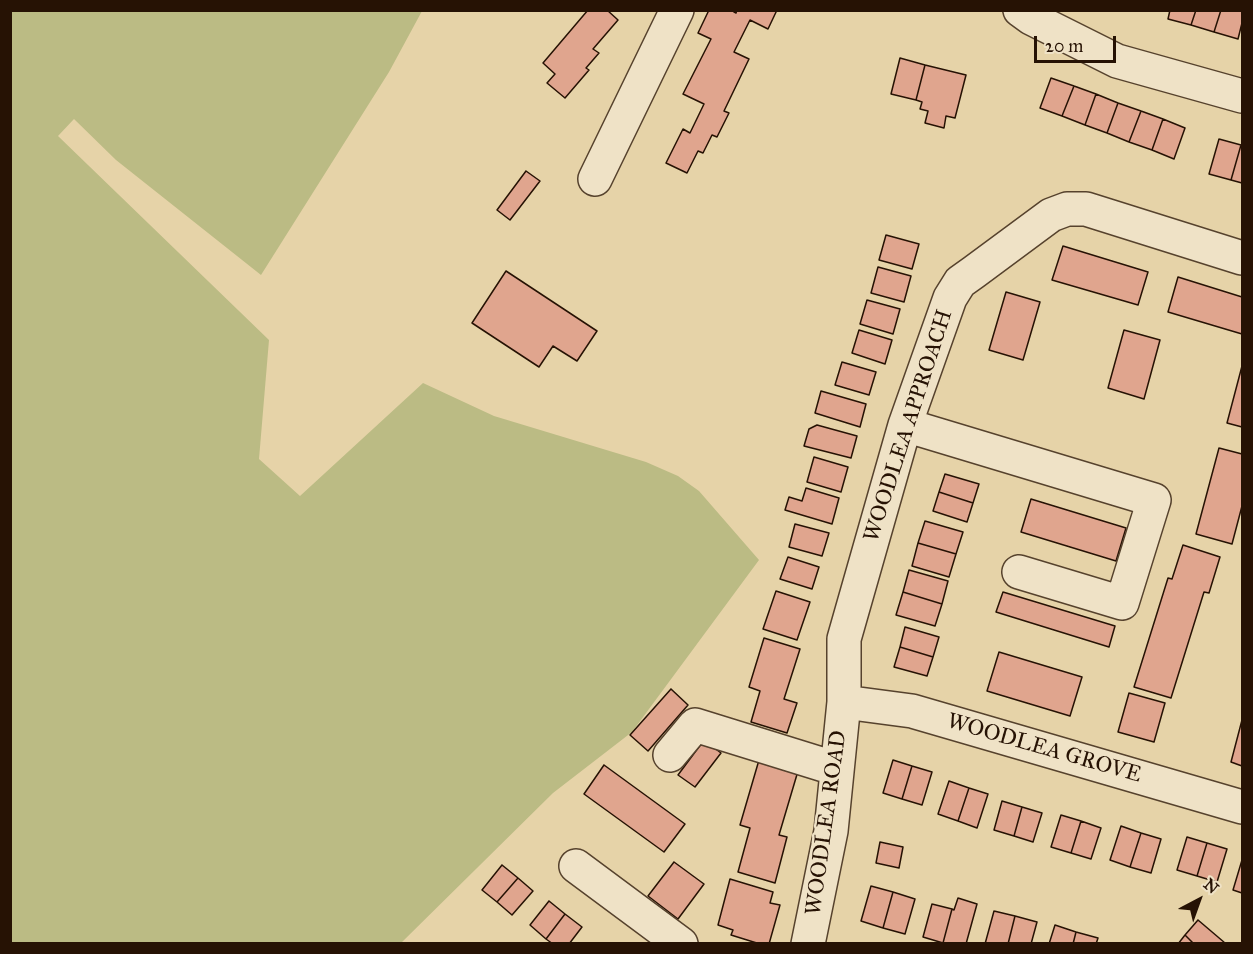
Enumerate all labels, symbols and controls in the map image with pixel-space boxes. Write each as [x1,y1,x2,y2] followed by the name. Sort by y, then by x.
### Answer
[1037,24,1120,62] scale bar
[1045,35,1083,57] text: 20 m
[859,307,959,545] street label: WOODLEA APPROACH
[944,709,1144,789] street label: WOODLEA GROVE
[801,729,853,917] street label: WOODLEA ROAD
[1169,870,1229,930] north arrow
[1200,874,1222,898] text: N

